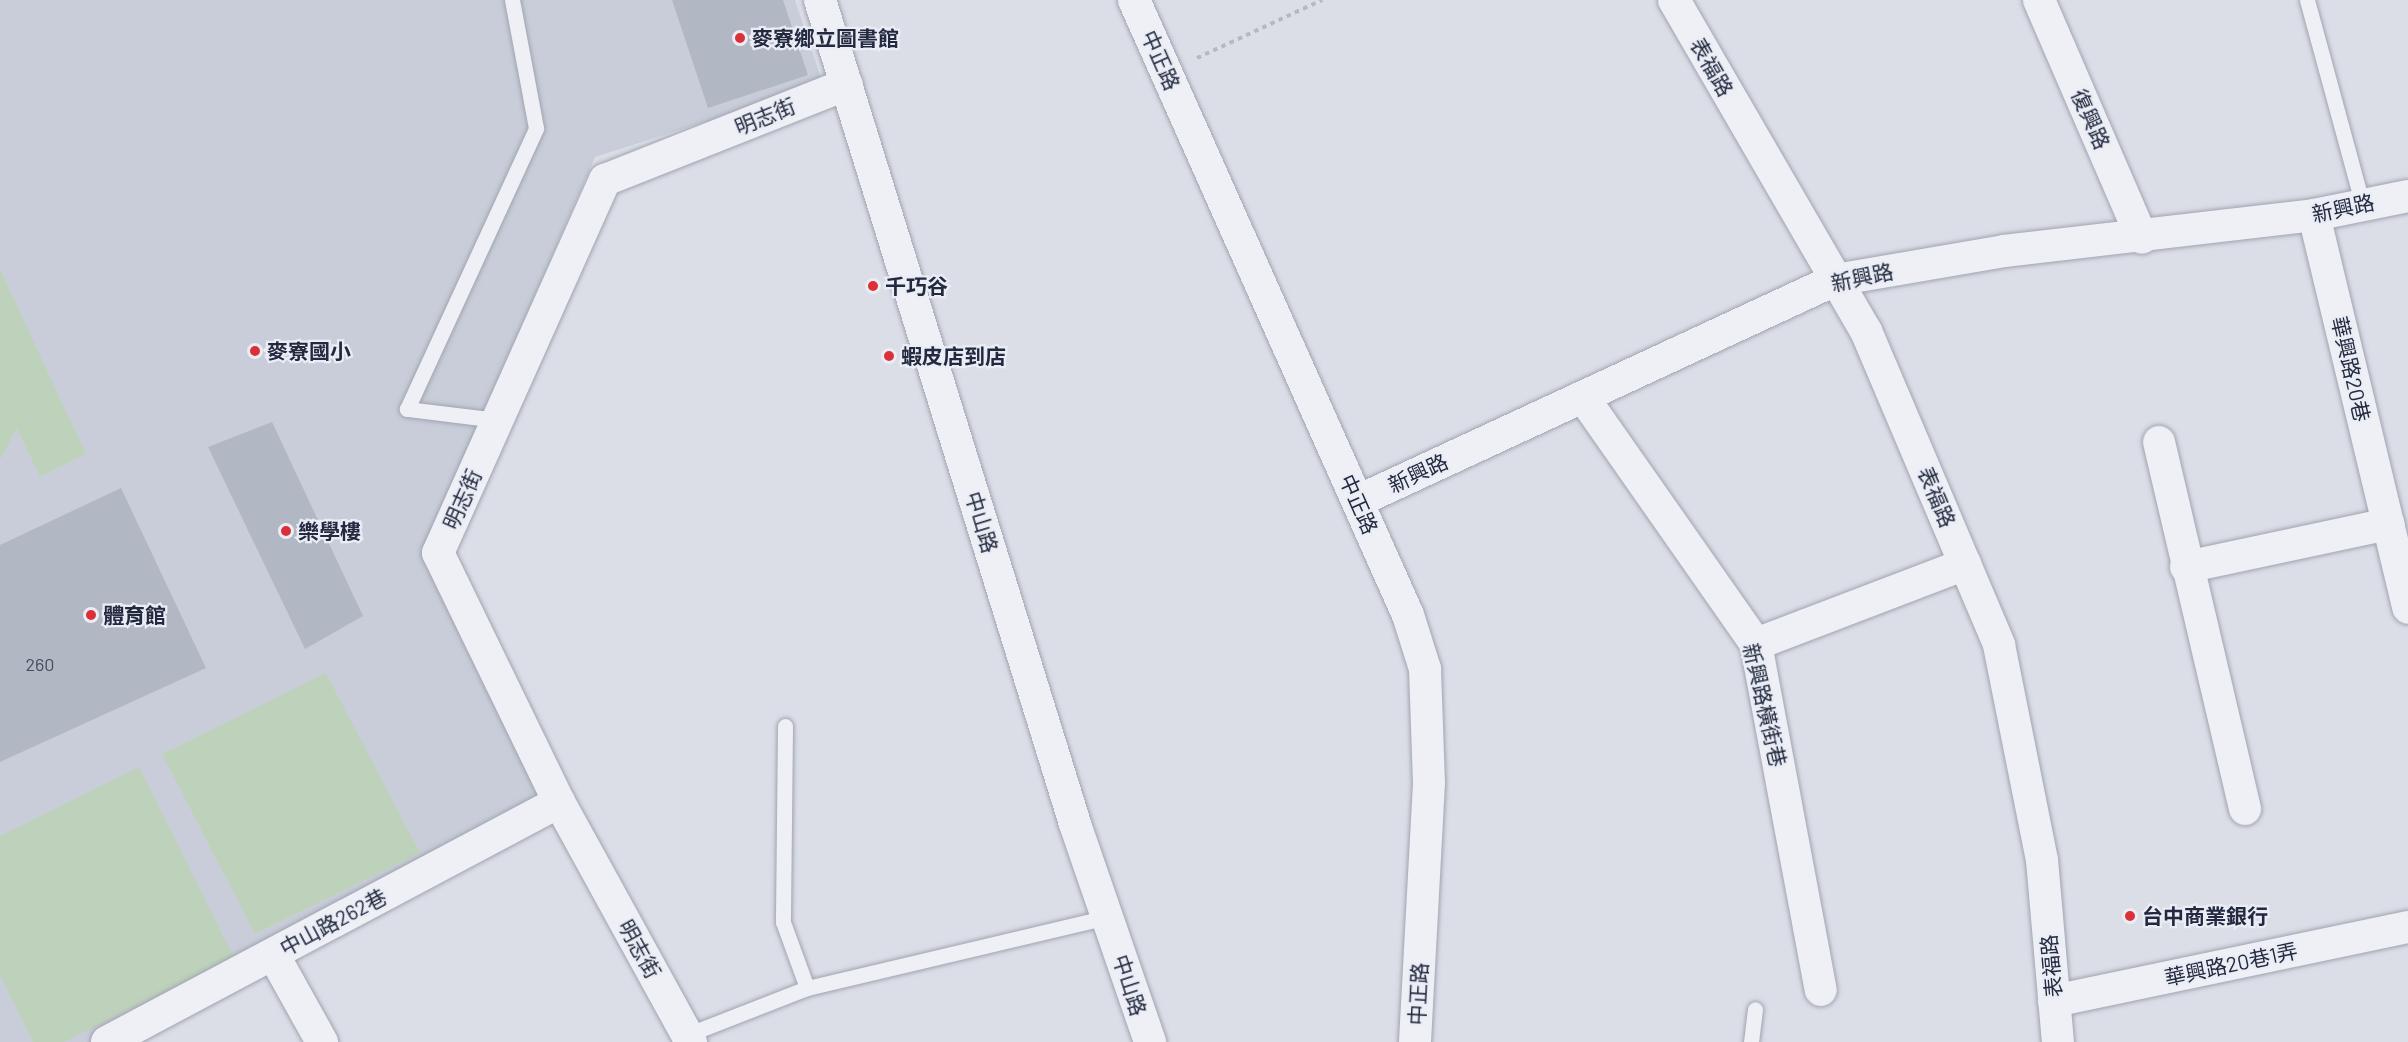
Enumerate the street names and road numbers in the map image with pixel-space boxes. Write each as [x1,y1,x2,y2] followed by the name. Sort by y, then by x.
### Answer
[1137,26,1185,94] street label: 中正路
[1685,33,1739,101] street label: 表福路
[2067,85,2115,153] street label: 復興路
[731,93,799,139] street label: 明志街
[2310,189,2376,227] street label: 新興路
[1829,258,1895,296] street label: 新興路
[2327,314,2375,424] street label: 華興路20巷
[1384,448,1452,498] street label: 新興路
[1913,463,1961,531] street label: 表福路
[438,465,486,533] street label: 明志街
[1335,470,1383,538] street label: 中正路
[961,488,1003,556] street label: 中山路
[1739,641,1791,769] street label: 新興路橫街巷
[275,883,391,961] street label: 中山路262巷
[614,915,666,983] street label: 明志街
[2036,934,2066,998] street label: 表福路
[2162,938,2300,990] street label: 華興路20巷1弄
[1108,951,1152,1019] street label: 中山路
[1404,962,1432,1026] street label: 中正路

